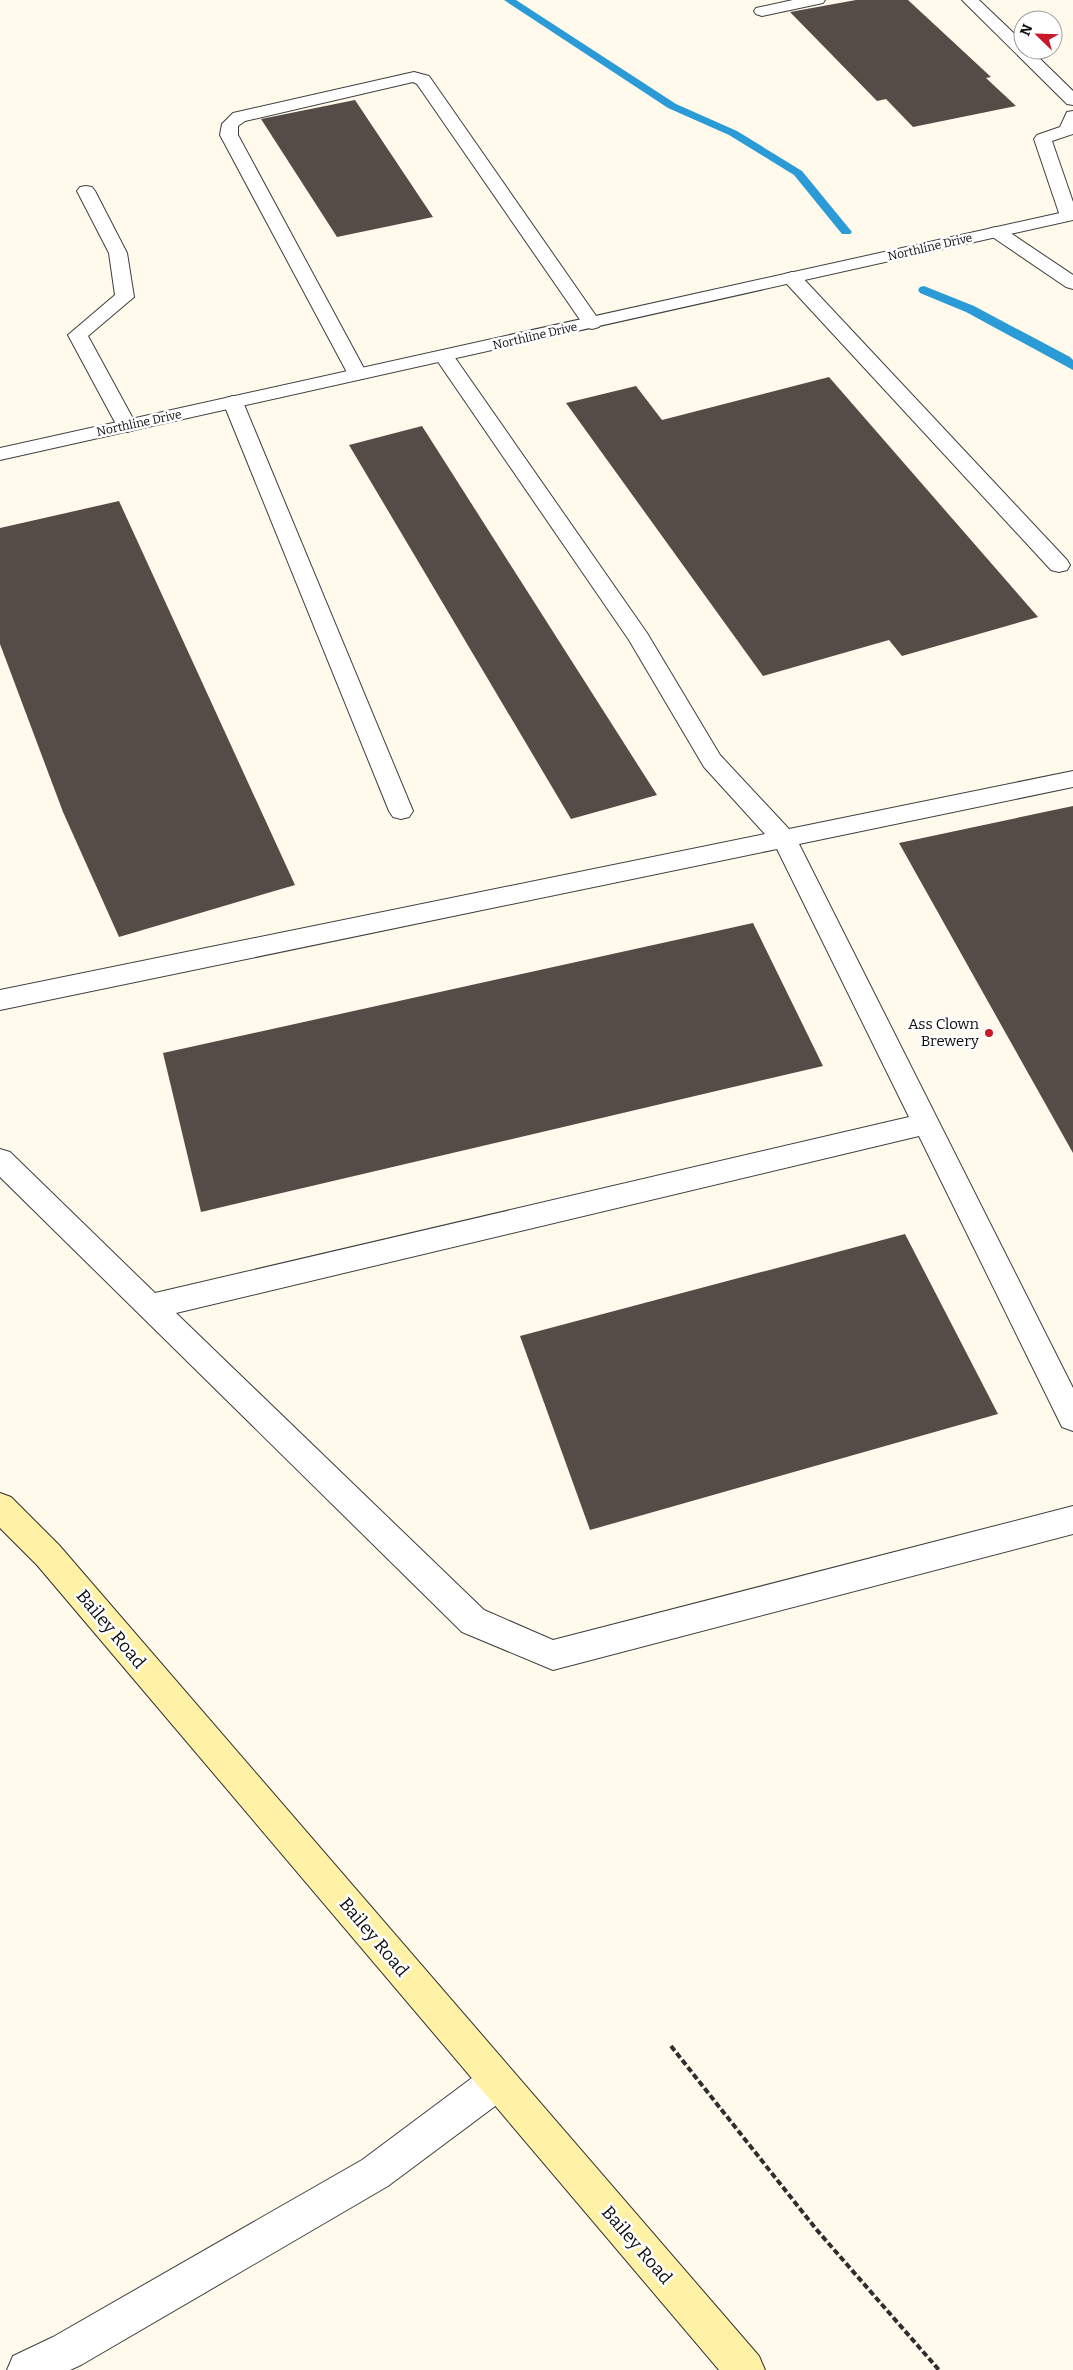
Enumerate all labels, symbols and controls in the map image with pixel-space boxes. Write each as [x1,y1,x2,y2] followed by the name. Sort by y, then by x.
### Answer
[1013,10,1063,60] north arrow
[1017,22,1037,38] text: N
[886,230,974,264] street label: Northline Drive
[491,319,579,353] street label: Northline Drive
[95,407,183,439] street label: Northline Drive
[908,1015,979,1050] place label: Ass Clown Brewery
[983,1027,995,1039] marker: Ass Clown Brewery
[72,1585,151,1673] street label: Bailey Road
[335,1893,414,1981] street label: Bailey Road
[597,2201,677,2289] street label: Bailey Road

